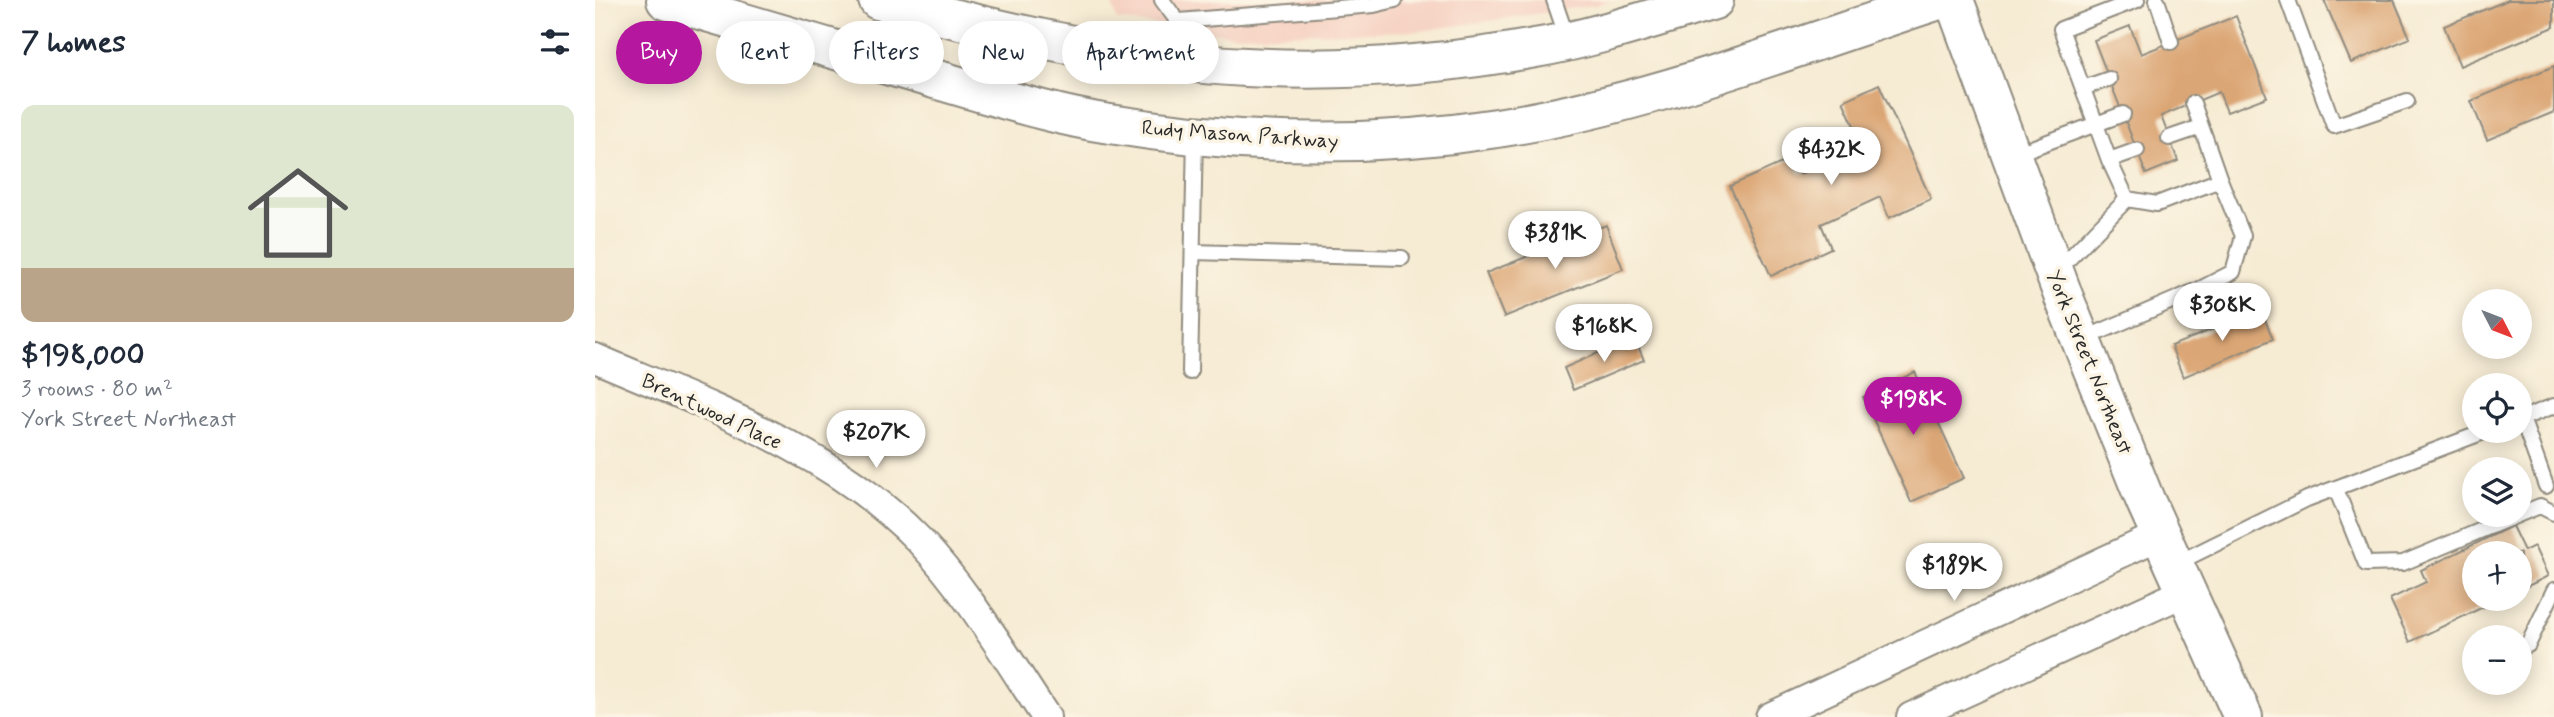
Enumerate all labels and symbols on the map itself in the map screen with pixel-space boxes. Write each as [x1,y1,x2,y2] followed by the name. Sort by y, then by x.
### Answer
[1141,114,1339,156] street label: Rudy Mason Parkway
[1782,128,1880,187] pin: $432K
[1506,212,1604,271] pin: $381K
[2039,266,2139,459] street label: York Street Northeast
[2173,284,2271,343] pin: $308K
[2462,289,2532,359] north arrow
[1555,304,1653,364] pin: $168K
[637,367,786,457] street label: Brentwood Place
[1864,378,1962,437] pin: $198K
[827,410,925,470] pin: $207K
[1905,544,2003,603] pin: $189K

